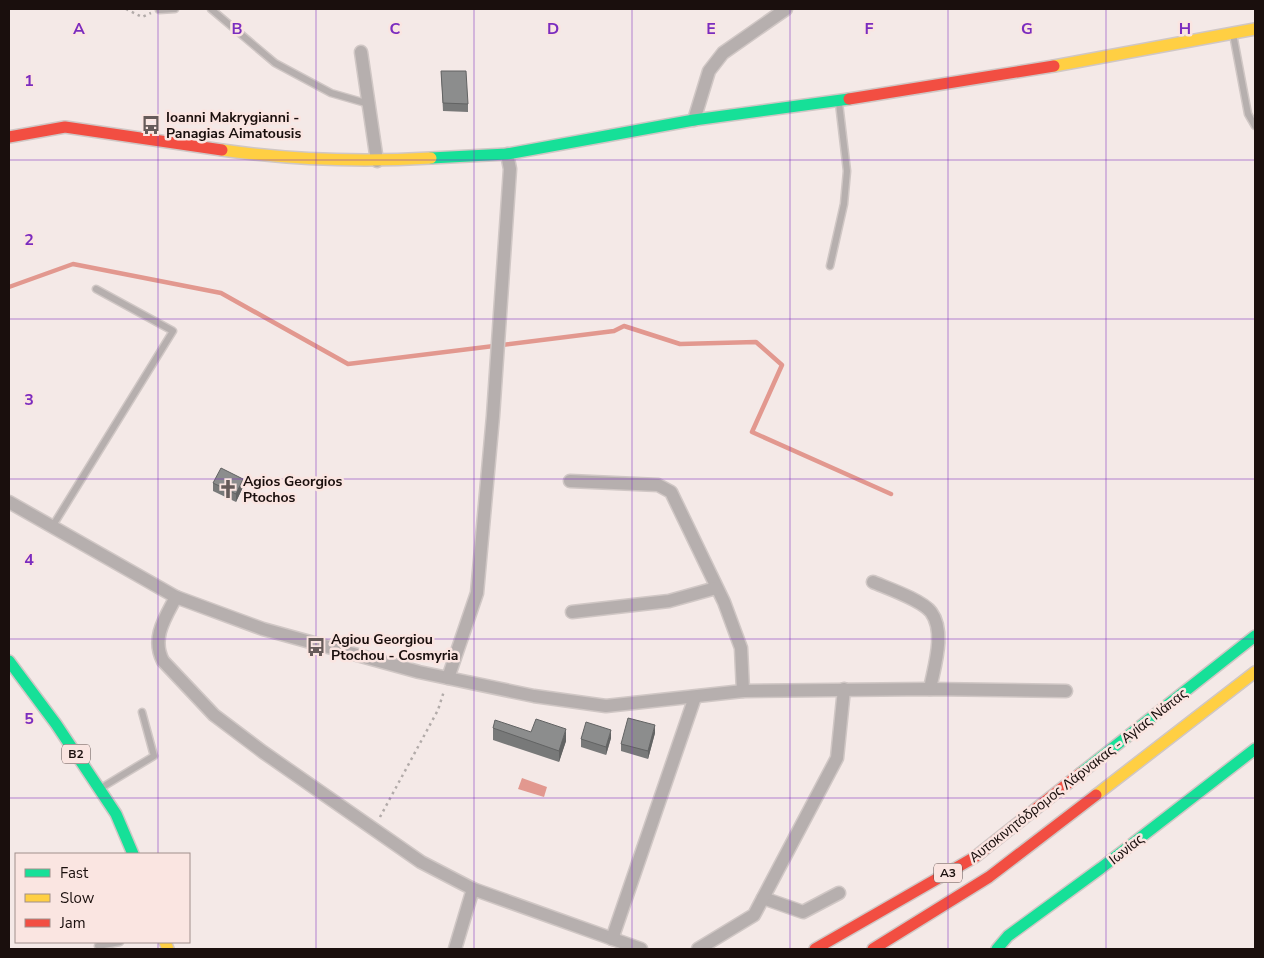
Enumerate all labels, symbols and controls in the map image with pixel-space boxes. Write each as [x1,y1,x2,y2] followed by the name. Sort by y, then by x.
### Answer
[73,18,85,40] text: A
[231,18,243,40] text: B
[390,18,401,40] text: C
[547,18,559,40] text: D
[706,18,716,40] text: E
[865,18,874,40] text: F
[1021,18,1033,40] text: G
[1179,18,1191,40] text: H
[24,70,34,92] text: 1
[166,108,301,143] place label: Ioanni Makrygianni - Panagias Aimatousis
[140,114,162,136] bus stop icon: Ioanni Makrygianni - Panagias Aimatousis
[24,229,34,251] text: 2
[24,389,34,411] text: 3
[243,472,342,507] place label: Agios Georgios Ptochos
[217,478,239,500] church icon: Agios Georgios Ptochos
[24,549,34,571] text: 4
[331,630,459,665] place label: Agiou Georgiou Ptochou - Cosmyria
[305,636,327,658] bus stop icon: Agiou Georgiou Ptochou - Cosmyria
[965,684,1192,867] street label: Αυτοκινητόδρομος Λάρνακας - Αγίας Νάπας
[24,708,34,730] text: 5
[62,744,90,764] road number: B2
[1105,830,1148,869] street label: Ιωνίας
[15,853,190,943] legend
[60,863,89,883] text: Fast
[934,864,962,882] road number: A3
[60,888,95,908] text: Slow
[59,913,86,933] text: Jam

